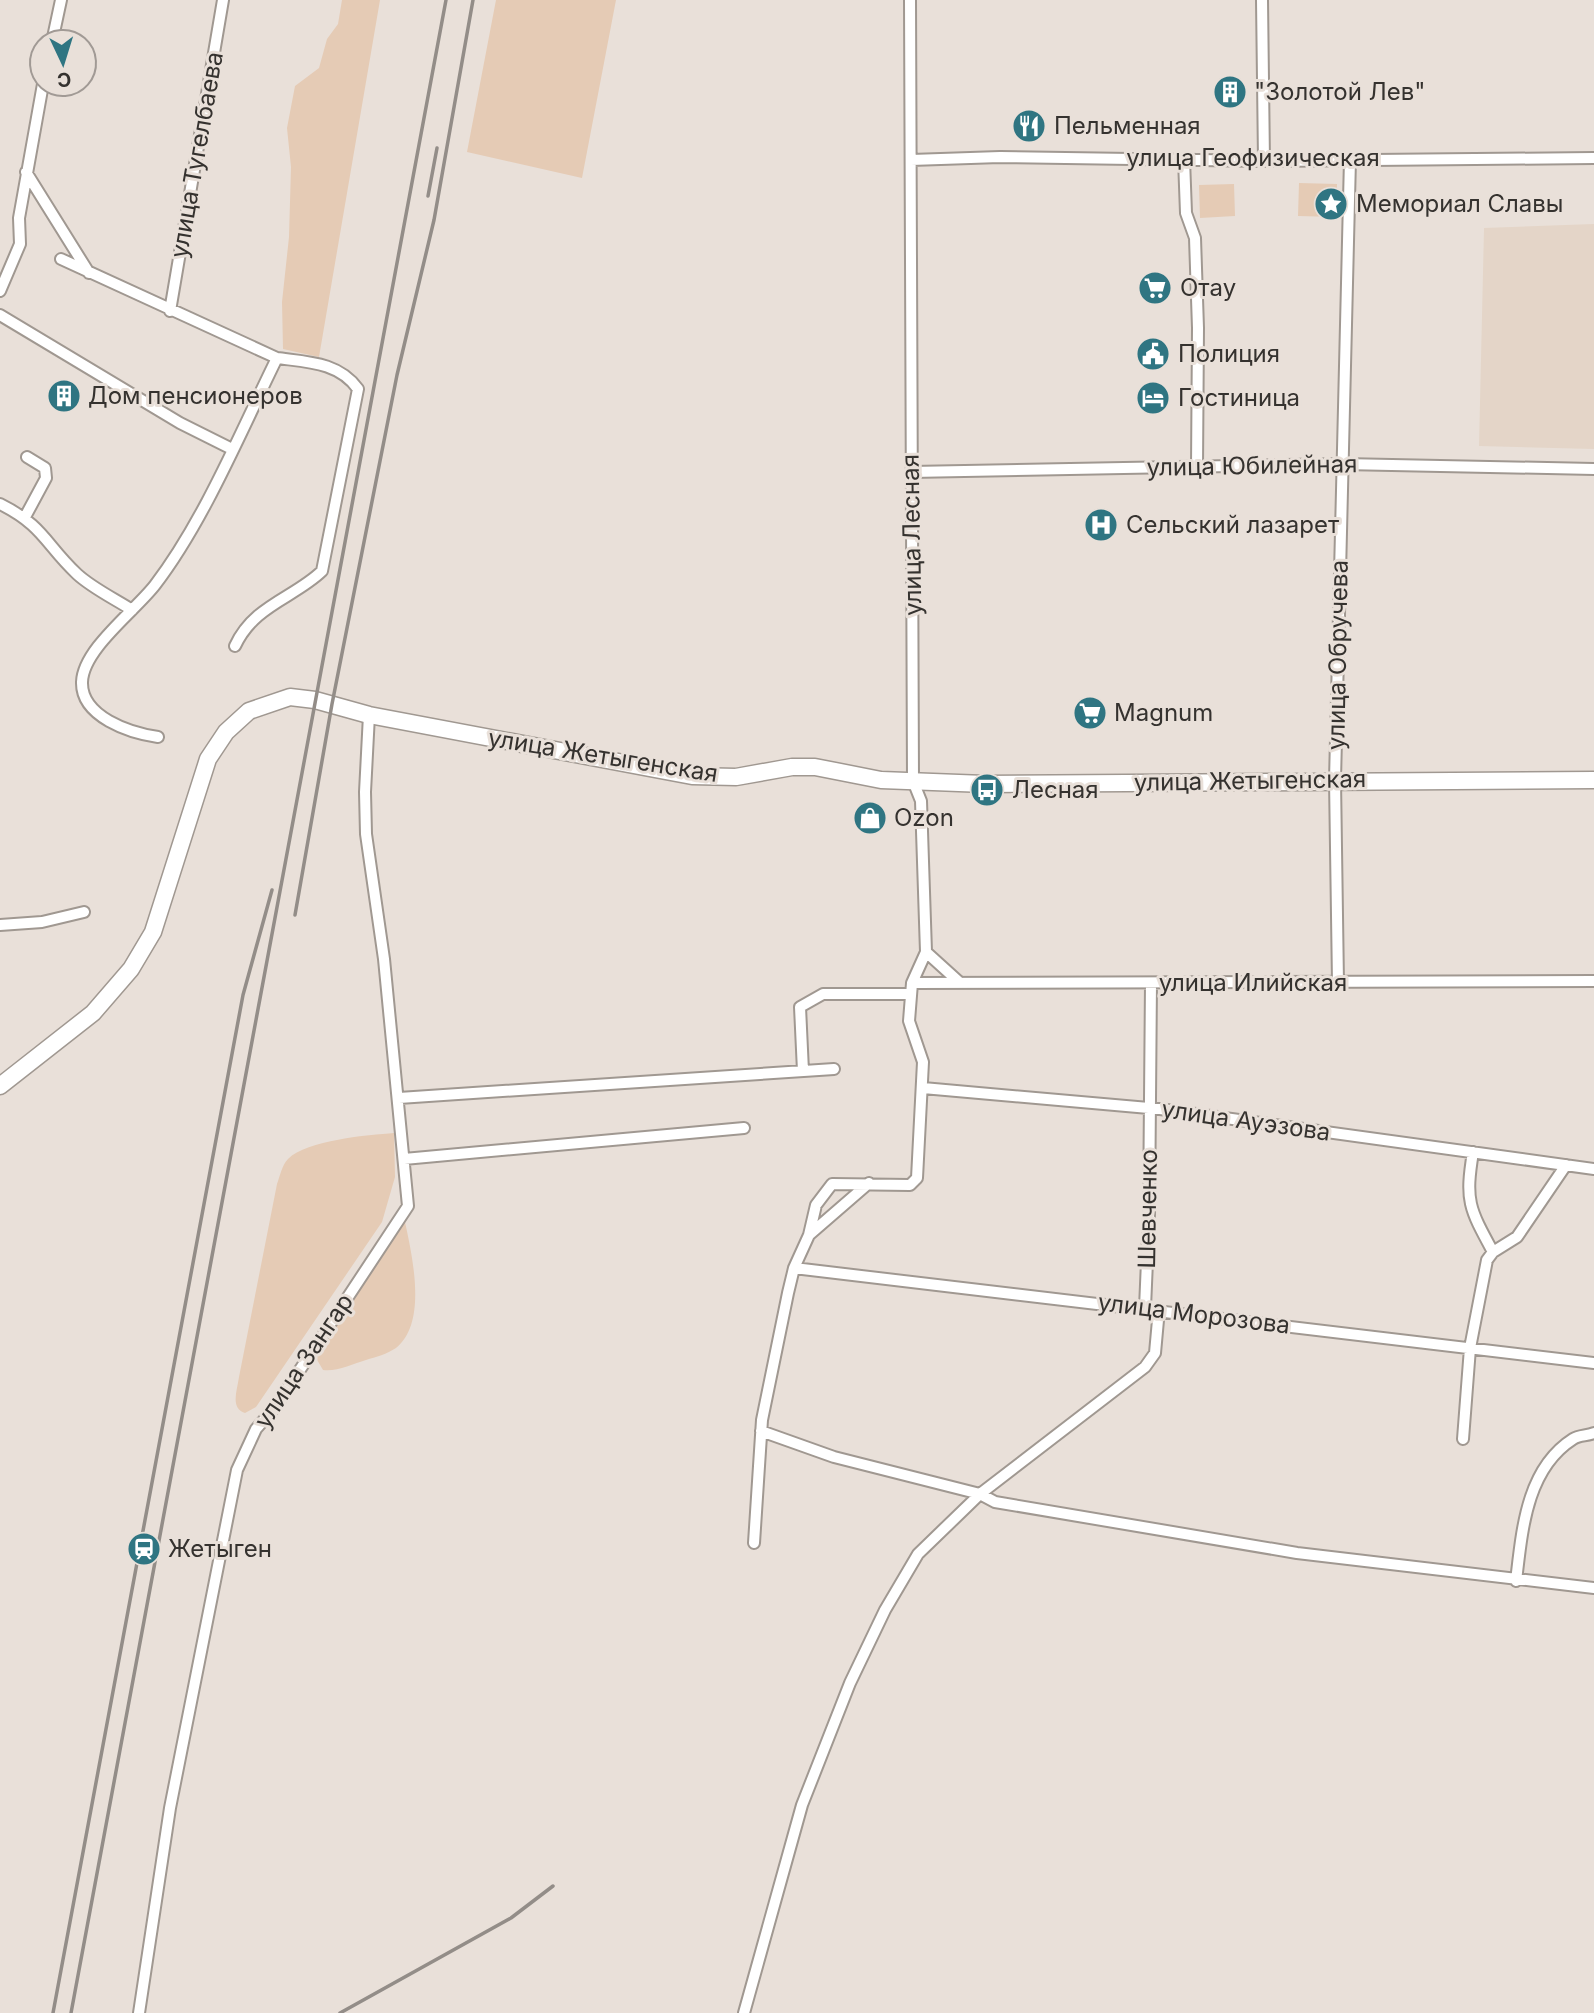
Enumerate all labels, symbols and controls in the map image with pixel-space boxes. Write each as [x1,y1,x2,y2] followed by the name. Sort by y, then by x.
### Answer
[28,28,98,98] north arrow
[164,49,229,260] street label: улица Тугелбаева
[56,67,72,91] text: С
[1211,73,1249,111] building icon: "Золотой Лев"
[1254,77,1425,106] place label: "Золотой Лев"
[1010,107,1048,145] restaurant icon: Пельменная
[1054,111,1201,140] place label: Пельменная
[1126,143,1380,172] street label: улица Геофизическая
[1312,185,1350,223] place icon: Мемориал Славы
[1356,189,1564,218] place label: Мемориал Славы
[1136,269,1174,307] supermarket icon: Отау
[1180,273,1236,302] place label: Отау
[1134,335,1172,373] public building icon: Полиция
[1178,339,1280,368] place label: Полиция
[45,377,83,415] building icon: Дом пенсионеров
[1134,379,1172,417] hotel icon: Гостиница
[88,381,303,410] place label: Дом пенсионеров
[1178,383,1300,412] place label: Гостиница
[1146,449,1358,482] street label: улица Юбилейная
[896,454,927,616] street label: улица Лесная
[1082,506,1120,544] hospital icon: Сельский лазарет
[1126,510,1339,539] place label: Сельский лазарет
[1321,560,1354,750] street label: улица Обручева
[1071,694,1109,732] supermarket icon: Magnum
[1114,698,1213,727] place label: Magnum
[486,723,720,788] street label: улица Жетыгенская
[1134,764,1366,797] street label: улица Жетыгенская
[968,771,1006,809] bus stop icon: Лесная
[1012,775,1099,804] place label: Лесная
[851,799,889,837] shop icon: Ozon
[894,803,954,832] place label: Ozon
[1159,968,1347,997] street label: улица Илийская
[1160,1094,1332,1147] street label: улица Ауэзова
[1132,1149,1163,1269] street label: Шевченко
[1096,1287,1292,1340] street label: улица Морозова
[248,1288,359,1434] street label: улица Зангар
[125,1530,163,1568] station icon: Жетыген
[168,1534,272,1563] place label: Жетыген

